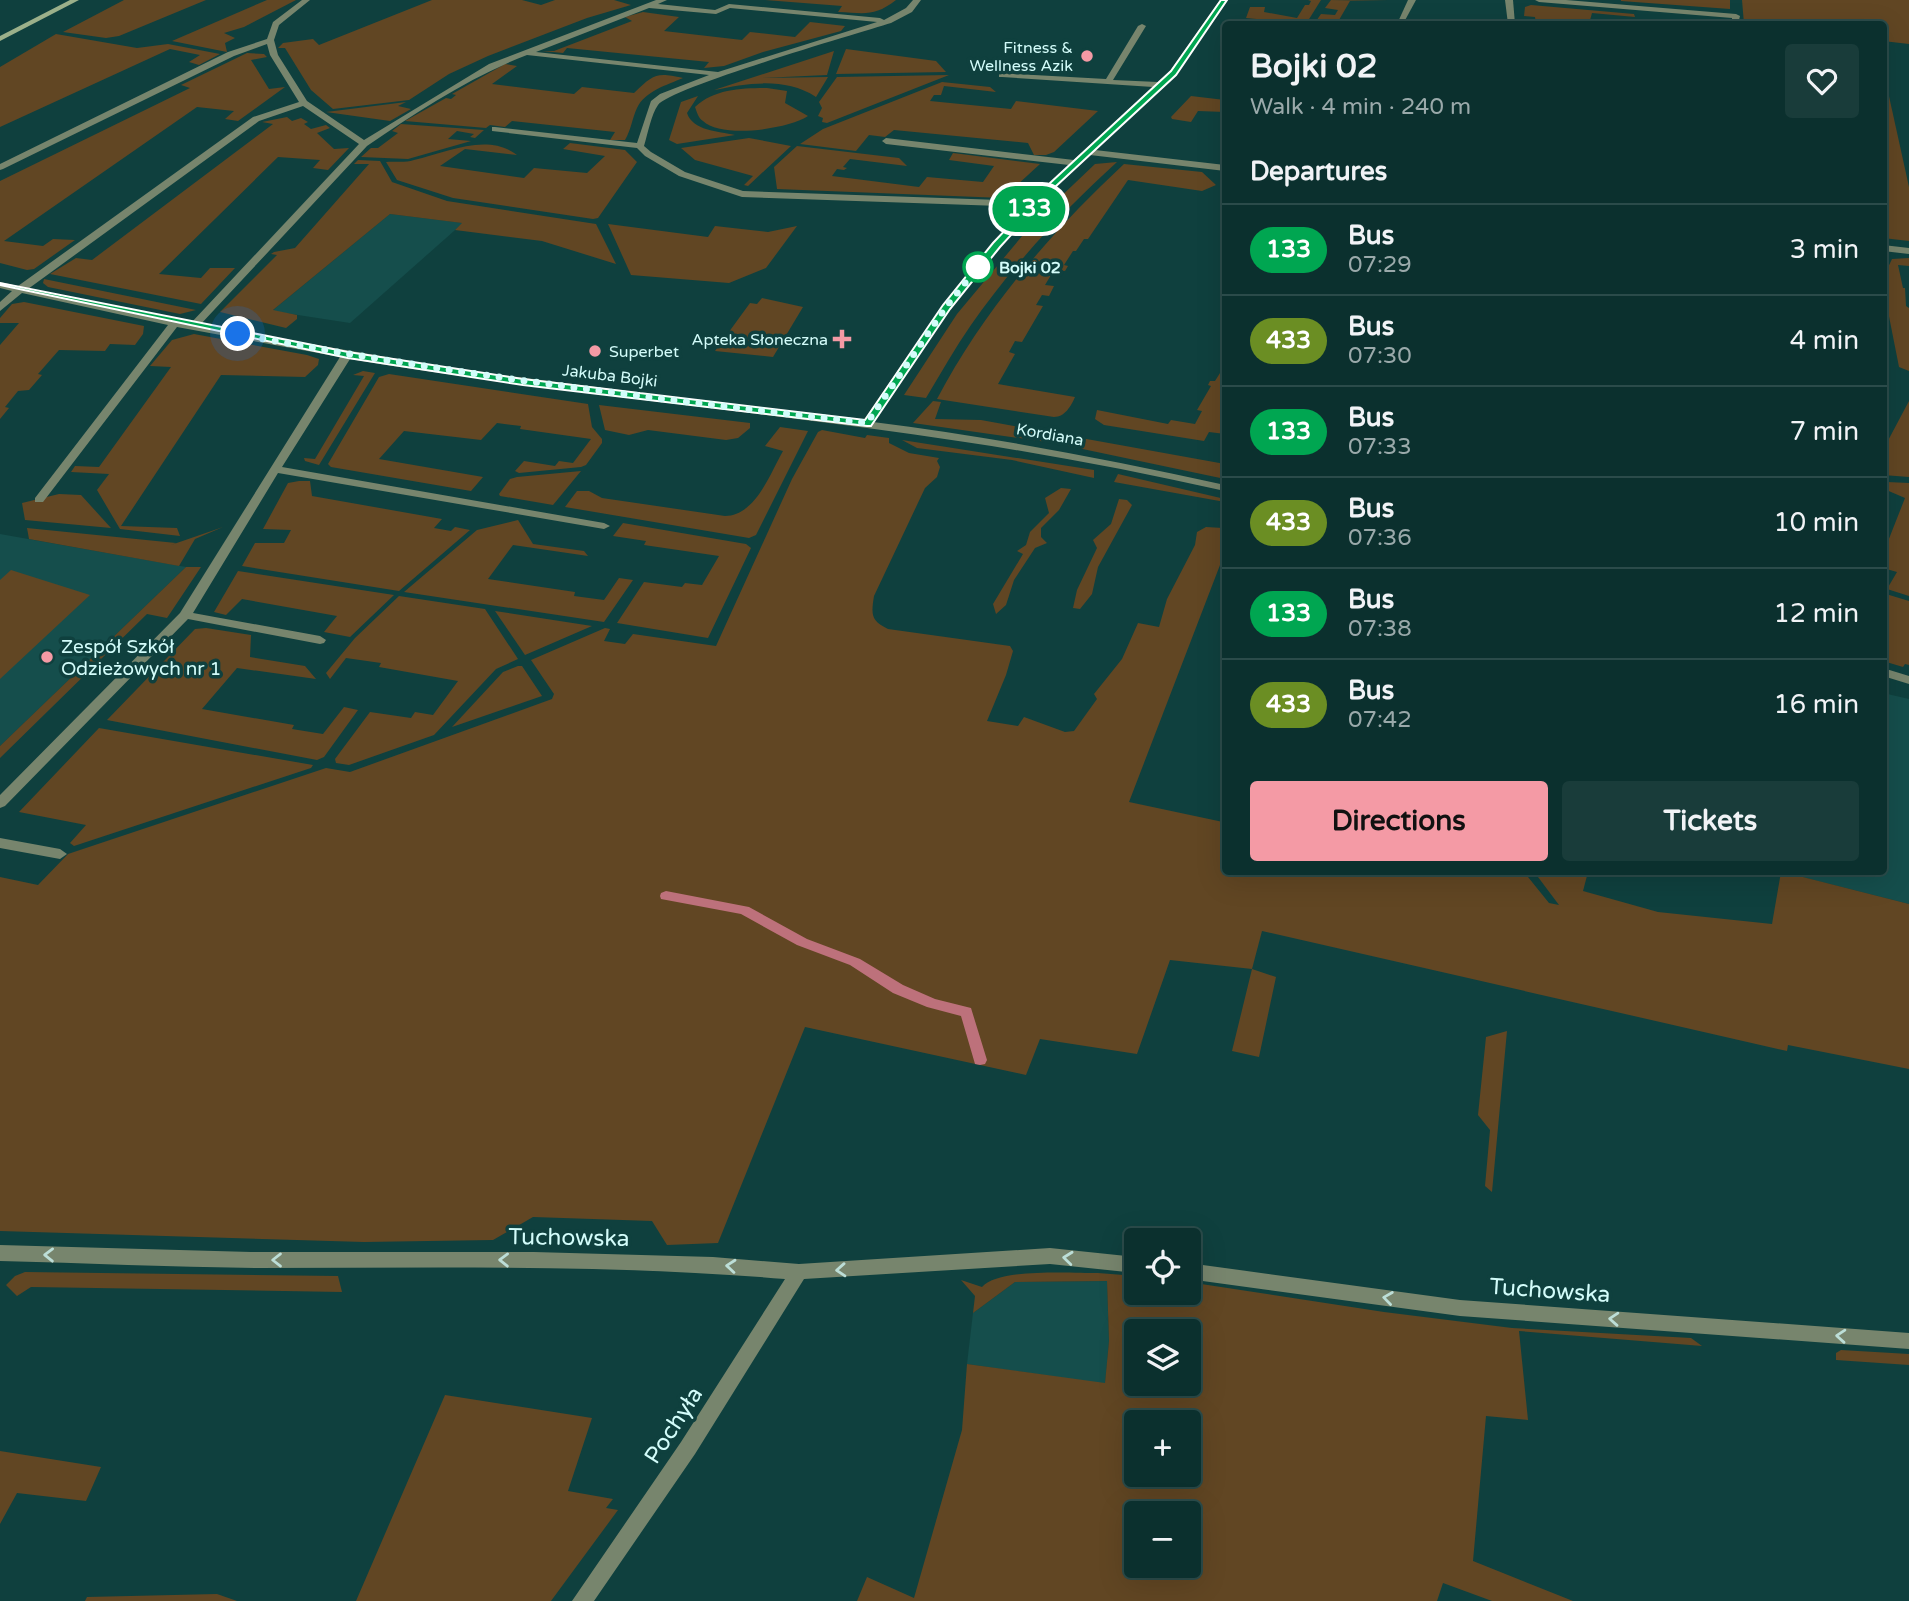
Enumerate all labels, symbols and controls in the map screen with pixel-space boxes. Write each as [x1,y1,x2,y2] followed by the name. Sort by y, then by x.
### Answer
[970,38,1073,76] place label: Fitness & Wellness Azik
[1785,44,1859,118] button: heart
[1250,47,1377,86] text: Bojki 02
[1079,48,1095,64] marker: Fitness & Wellness Azik
[1250,93,1471,121] text: Walk · 4 min · 240 m
[1250,156,1387,187] text: Departures
[989,186,1069,232] line badge: 133
[1006,194,1052,223] text: 133
[1348,220,1394,251] text: Bus
[1790,234,1859,265] text: 3 min
[1266,235,1311,264] text: 133
[1348,251,1412,279] text: 07:29
[963,252,993,282] marker: Bojki 02
[999,258,1061,278] place label: Bojki 02
[1348,311,1394,342] text: Bus
[220,316,255,351] your location
[1790,325,1859,356] text: 4 min
[1266,326,1311,355] text: 433
[692,330,828,350] place label: Apteka Słoneczna
[834,331,850,347] marker: Apteka Słoneczna
[609,342,679,362] place label: Superbet
[1348,342,1412,370] text: 07:30
[587,343,603,359] marker: Superbet
[561,360,659,392] street label: Jakuba Bojki
[1348,402,1394,433] text: Bus
[1790,416,1859,447] text: 7 min
[1266,417,1311,446] text: 133
[1015,419,1085,451] street label: Kordiana
[1348,433,1412,461] text: 07:33
[1348,493,1394,524] text: Bus
[1773,507,1859,538] text: 10 min
[1266,508,1311,537] text: 433
[1348,524,1412,552] text: 07:36
[1348,584,1394,615] text: Bus
[1773,598,1859,629] text: 12 min
[1266,599,1311,628] text: 133
[1348,615,1412,643] text: 07:38
[61,636,221,680] place label: Zespół Szkół Odzieżowych nr 1
[39,649,55,665] marker: Zespół Szkół Odzieżowych nr 1
[1348,675,1394,706] text: Bus
[1773,689,1859,720] text: 16 min
[1266,690,1311,719] text: 433
[1348,706,1412,734] text: 07:42
[1250,781,1548,861] button: Directions
[1562,781,1859,861] button: Tickets
[508,1223,630,1253] street label: Tuchowska
[1124,1228,1201,1578] map controls
[1124,1228,1201,1305] button: locate
[43,1247,54,1262] one-way arrow
[1062,1251,1074,1266] one-way arrow
[271,1252,282,1267] one-way arrow
[498,1252,509,1268] one-way arrow
[726,1259,737,1274] one-way arrow
[835,1262,846,1277] one-way arrow
[1488,1273,1611,1309] street label: Tuchowska
[1382,1291,1394,1306] one-way arrow
[1608,1312,1619,1327] one-way arrow
[1124,1319,1201,1396] button: layers
[1835,1329,1846,1344] one-way arrow
[639,1382,709,1469] street label: Pochyła
[1124,1410,1201,1487] button: +
[1124,1501,1201,1578] button: −

